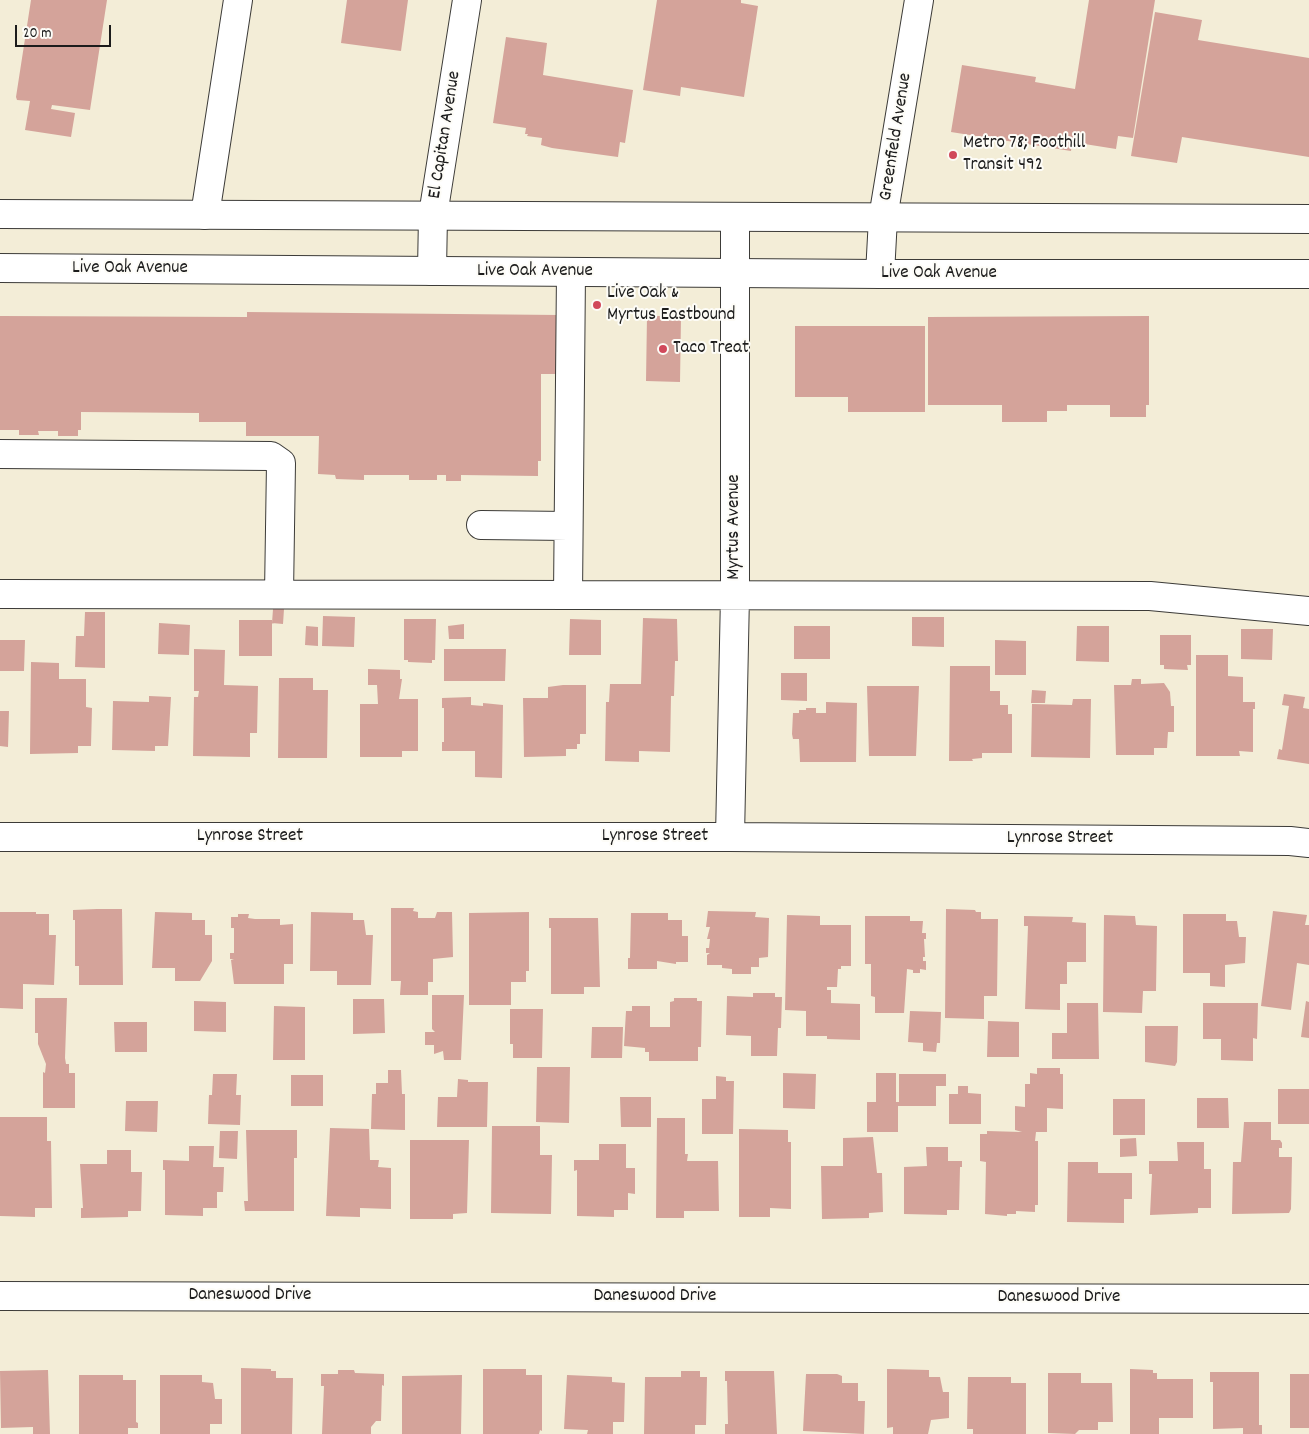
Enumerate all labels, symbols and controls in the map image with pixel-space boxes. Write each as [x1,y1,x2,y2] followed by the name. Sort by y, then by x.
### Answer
[18,15,114,47] scale bar
[23,23,51,45] text: 20 m
[425,69,467,201] street label: El Capitan Avenue
[876,71,918,203] street label: Greenfield Avenue
[963,133,1085,177] place label: Metro 78; Foothill Transit 492
[947,149,959,161] marker: Metro 78; Foothill Transit 492
[72,258,188,280] street label: Live Oak Avenue
[477,261,593,283] street label: Live Oak Avenue
[881,263,997,285] street label: Live Oak Avenue
[607,283,736,327] place label: Live Oak & Myrtus Eastbound
[591,299,603,311] marker: Live Oak & Myrtus Eastbound
[673,338,749,360] place label: Taco Treat
[657,343,669,355] marker: Taco Treat
[724,474,746,580] street label: Myrtus Avenue
[197,826,303,848] street label: Lynrose Street
[602,826,708,848] street label: Lynrose Street
[1007,828,1113,850] street label: Lynrose Street
[189,1285,311,1307] street label: Daneswood Drive
[594,1286,716,1308] street label: Daneswood Drive
[998,1287,1120,1309] street label: Daneswood Drive

